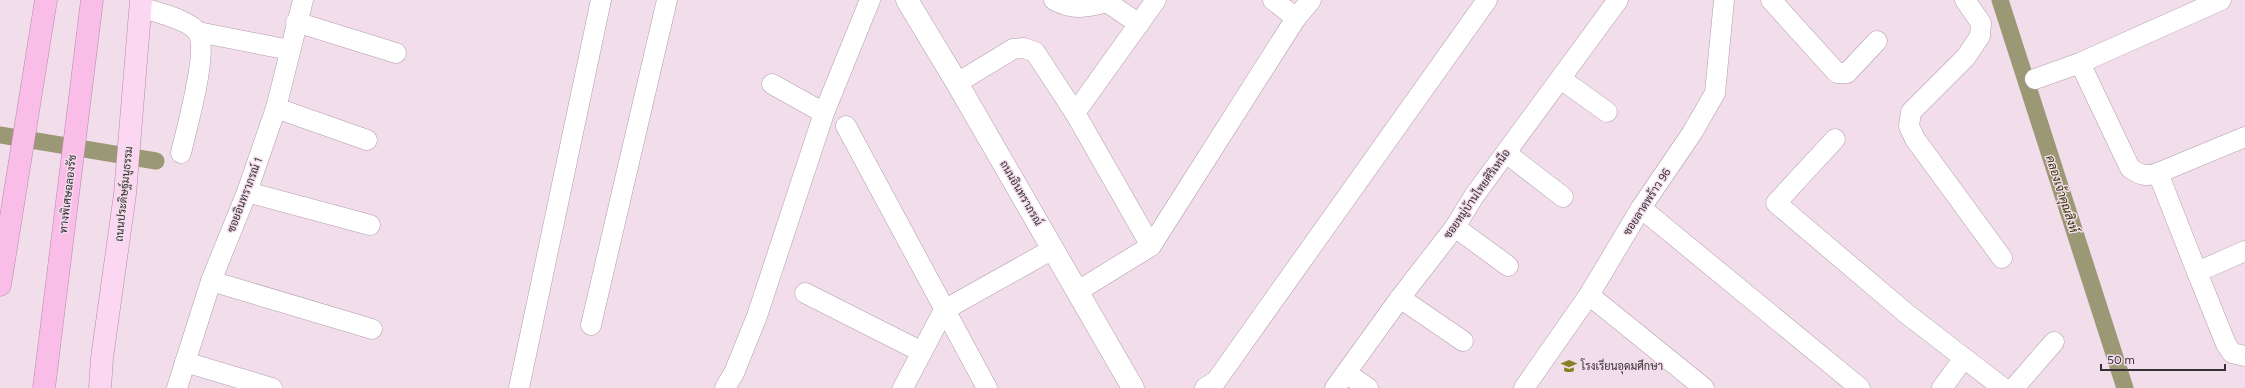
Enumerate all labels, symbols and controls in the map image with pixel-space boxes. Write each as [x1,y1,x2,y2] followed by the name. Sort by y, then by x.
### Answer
[111,145,136,242] street label: ถนนประดิษฐ์มนูธรรม
[1440,146,1514,242] street label: ซอยหมู่บ้านไทยศิริเหนือ
[2041,153,2083,237] water label: คลองเจ้าคุณสิงห์
[56,154,79,234] street label: ทางพิเศษฉลองรัช
[223,155,265,234] street label: ซอยอินทราภรณ์ 1
[997,157,1047,228] street label: ถนนอินทราภรณ์
[1620,166,1673,238] street label: ซอยลาดพร้าว 96
[2101,346,2225,372] scale bar
[2107,353,2135,367] text: 50 m
[1560,357,1578,375] school or university icon: โรงเรียนอุดมศึกษา
[1580,358,1663,375] place label: โรงเรียนอุดมศึกษา

